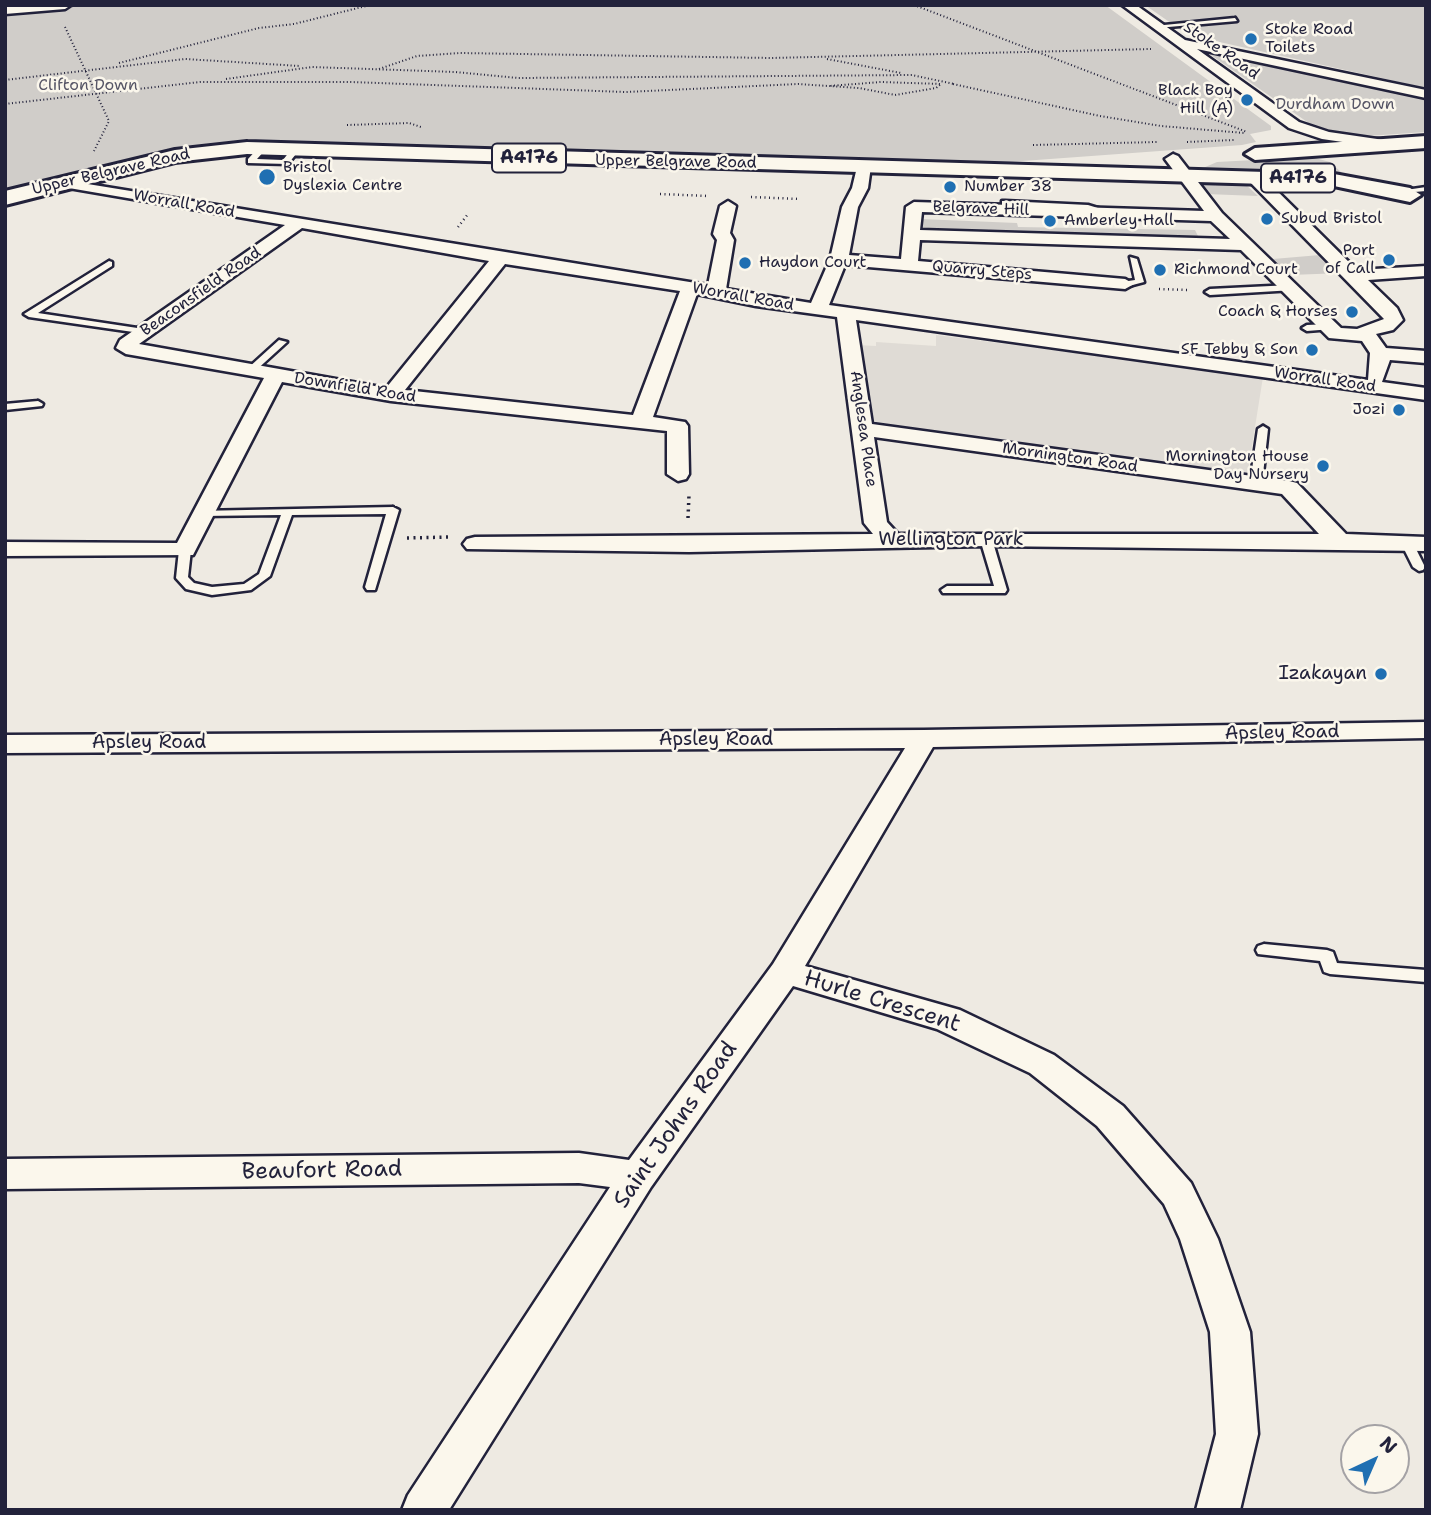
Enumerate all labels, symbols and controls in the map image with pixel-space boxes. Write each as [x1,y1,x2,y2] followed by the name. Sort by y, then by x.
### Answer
[1179,18,1263,84] street label: Stoke Road
[1265,20,1353,58] place label: Stoke Road Toilets
[1243,31,1259,47] marker: Stoke Road Toilets
[38,76,138,96] park label: Clifton Down
[1158,81,1233,119] place label: Black Boy Hill (A)
[1239,92,1255,108] marker: Black Boy Hill (A)
[1275,95,1395,115] park label: Durdham Down
[30,144,192,200] street label: Upper Belgrave Road
[492,144,566,173] road number: A4176
[595,151,757,173] street label: Upper Belgrave Road
[283,158,403,196] place label: Bristol Dyslexia Centre
[1261,163,1335,192] road number: A4176
[257,167,277,187] marker: Bristol Dyslexia Centre
[964,177,1052,197] place label: Number 38
[942,179,958,195] marker: Number 38
[132,186,236,222] street label: Worrall Road
[932,198,1030,220] street label: Belgrave Hill
[1281,209,1382,229] place label: Subud Bristol
[1064,211,1174,231] place label: Amberley Hall
[1259,211,1275,227] marker: Subud Bristol
[1042,213,1058,229] marker: Amberley Hall
[1325,241,1375,279] place label: Port of Call
[137,243,265,341] street label: Beaconsfield Road
[1381,252,1397,268] marker: Port of Call
[759,253,867,273] place label: Haydon Court
[737,255,753,271] marker: Haydon Court
[931,257,1033,285] street label: Quarry Steps
[1174,260,1298,280] place label: Richmond Court
[1152,262,1168,278] marker: Richmond Court
[691,279,795,315] street label: Worrall Road
[1218,302,1338,322] place label: Coach & Horses
[1344,304,1360,320] marker: Coach & Horses
[1181,340,1298,360] place label: SF Tebby & Son
[1304,342,1320,358] marker: SF Tebby & Son
[1273,363,1377,397] street label: Worrall Road
[293,369,417,407] street label: Downfield Road
[845,370,881,488] street label: Anglesea Place
[1353,400,1385,420] place label: Jozi
[1391,402,1407,418] marker: Jozi
[1001,439,1139,477] street label: Mornington Road
[1166,447,1309,485] place label: Mornington House Day Nursery
[1315,458,1331,474] marker: Mornington House Day Nursery
[878,529,1024,551] street label: Wellington Park
[1278,663,1367,685] place label: Izakayan
[1373,666,1389,682] marker: Izakayan
[1224,721,1340,745] street label: Apsley Road
[659,729,773,751] street label: Apsley Road
[92,732,206,754] street label: Apsley Road
[800,965,964,1039] street label: Hurle Crescent
[608,1036,744,1214] street label: Saint Johns Road
[241,1156,403,1186] street label: Beaufort Road
[1340,1424,1410,1494] north arrow
[1374,1431,1403,1459] text: N

